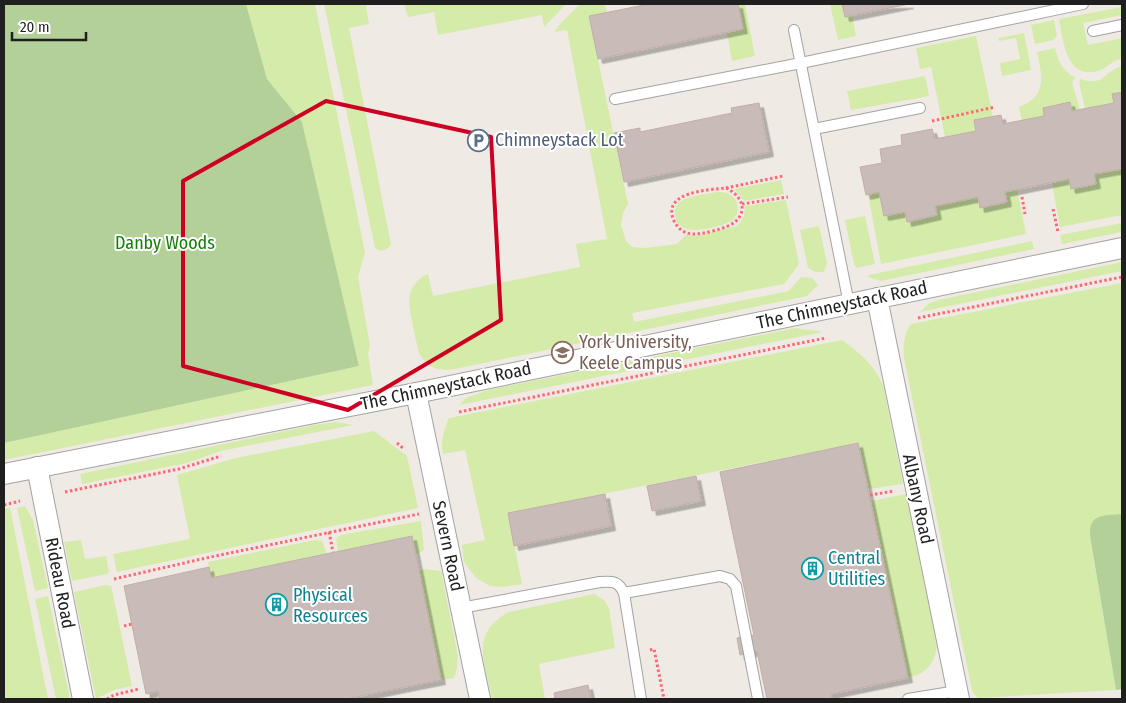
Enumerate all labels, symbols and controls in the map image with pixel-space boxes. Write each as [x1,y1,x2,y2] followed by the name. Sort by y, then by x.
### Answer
[12,10,86,42] scale bar
[20,18,50,36] text: 20 m
[467,128,491,152] parking icon: Chimneystack Lot
[495,129,624,151] place label: Chimneystack Lot
[115,232,215,254] park label: Danby Woods
[755,276,929,334] street label: The Chimneystack Road
[579,331,692,374] place label: York University, Keele Campus
[551,340,575,364] school or university icon: York University, Keele Campus
[359,357,533,415] street label: The Chimneystack Road
[898,452,938,546] street label: Albany Road
[428,499,468,593] street label: Severn Road
[40,535,80,631] street label: Rideau Road
[828,547,886,590] place label: Central Utilities
[800,556,824,580] building icon: Central Utilities
[293,584,368,627] place label: Physical Resources
[265,593,289,617] building icon: Physical Resources

